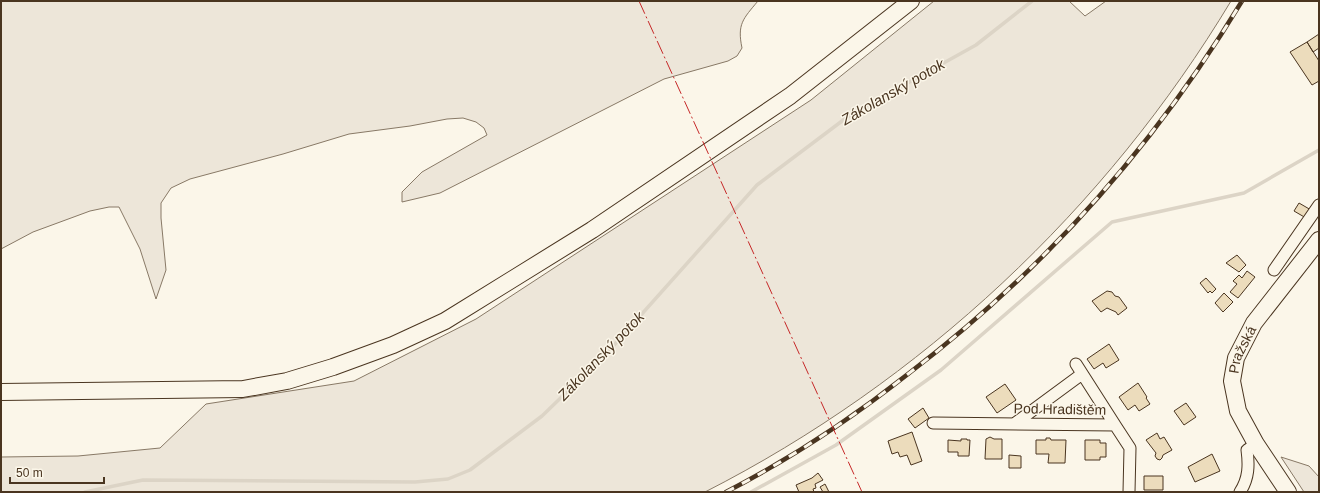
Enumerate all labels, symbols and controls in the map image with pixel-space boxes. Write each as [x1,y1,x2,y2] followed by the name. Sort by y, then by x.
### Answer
[837,54,949,129] water label: Zákolanský potok
[553,307,648,404] water label: Zákolanský potok
[1225,323,1259,375] street label: Pražská
[1014,400,1106,418] street label: Pod Hradištěm
[10,459,104,485] scale bar
[16,466,43,480] text: 50 m

